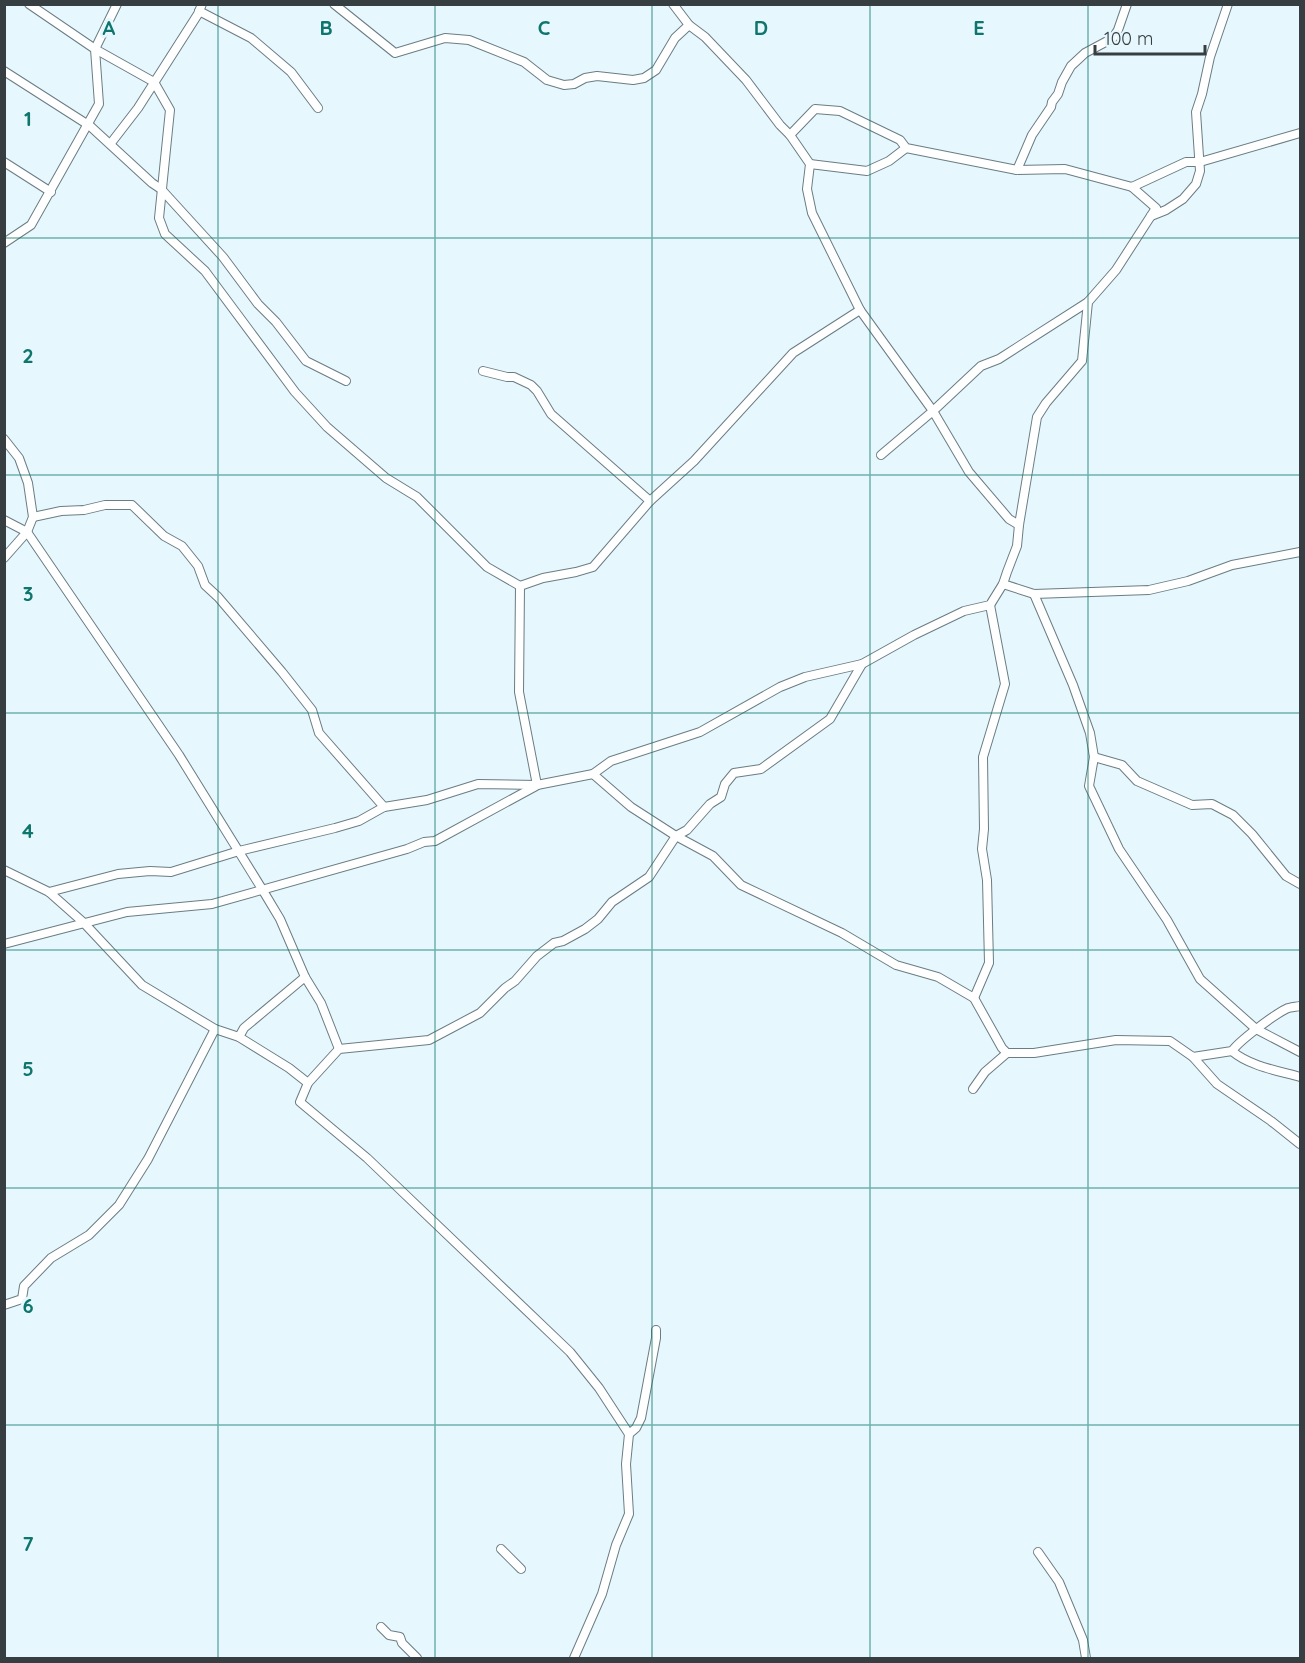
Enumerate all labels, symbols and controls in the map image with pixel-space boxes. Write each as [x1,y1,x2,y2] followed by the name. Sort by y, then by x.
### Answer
[103,15,116,40] text: A
[319,15,333,40] text: B
[538,15,551,40] text: C
[754,15,768,40] text: D
[973,15,985,40] text: E
[1095,18,1204,56] scale bar
[1104,27,1153,50] text: 100 m
[24,106,32,131] text: 1
[22,343,34,368] text: 2
[23,581,33,606] text: 3
[22,818,34,843] text: 4
[22,1056,34,1081] text: 5
[22,1293,34,1318] text: 6
[23,1531,34,1556] text: 7

